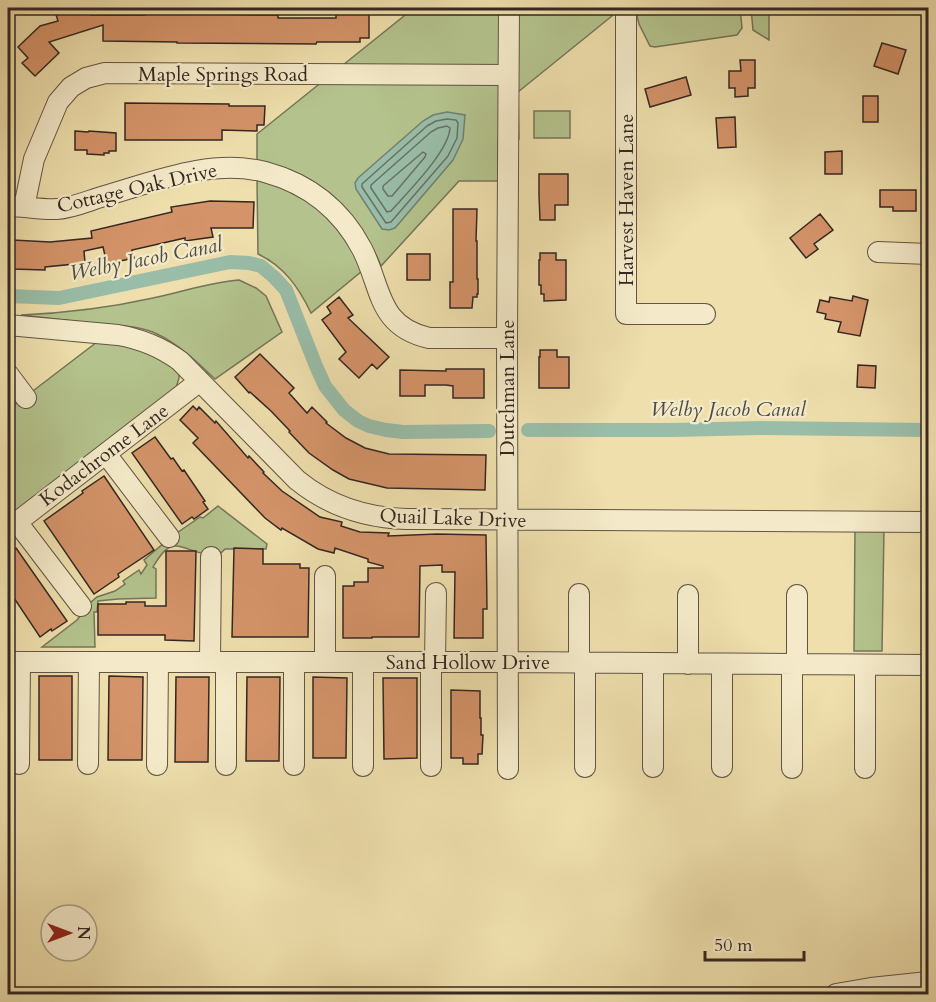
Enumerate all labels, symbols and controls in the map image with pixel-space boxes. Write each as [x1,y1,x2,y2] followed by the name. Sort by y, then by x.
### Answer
[138,61,308,88] street label: Maple Springs Road
[613,114,640,286] street label: Harvest Haven Lane
[54,156,220,220] street label: Cottage Oak Drive
[67,230,226,288] water label: Welby Jacob Canal
[494,319,521,457] street label: Dutchman Lane
[650,395,807,424] water label: Welby Jacob Canal
[34,397,174,513] street label: Kodachrome Lane
[379,502,527,534] street label: Quail Lake Drive
[386,649,550,676] street label: Sand Hollow Drive
[39,903,99,963] north arrow
[705,924,804,962] scale bar
[72,926,94,940] text: N
[714,933,753,958] text: 50 m

